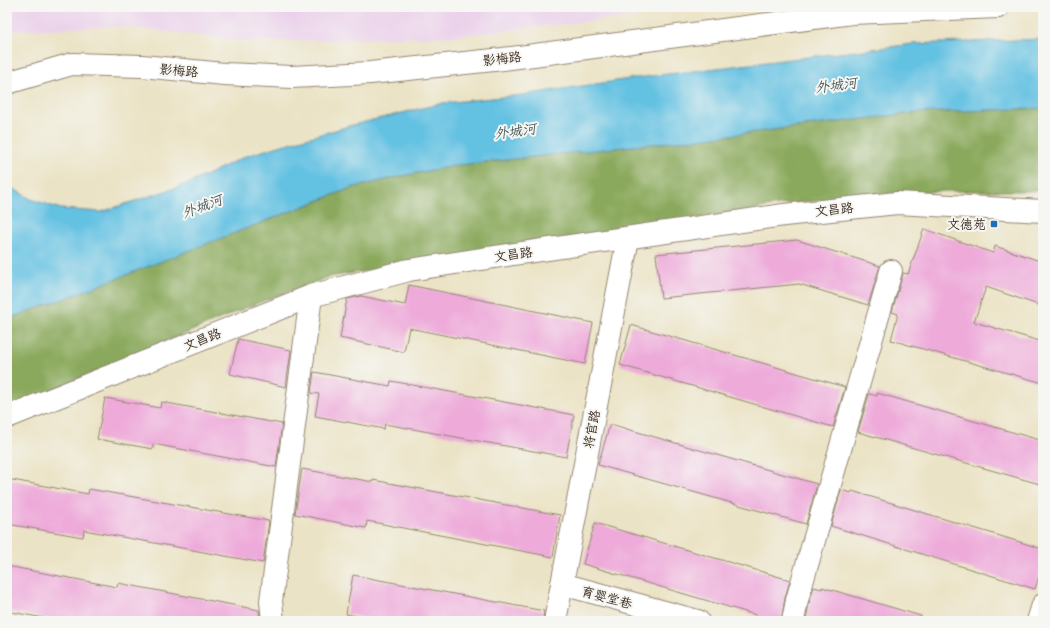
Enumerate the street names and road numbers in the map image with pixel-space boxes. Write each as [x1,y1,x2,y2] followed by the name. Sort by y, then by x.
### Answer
[482,49,523,70] street label: 影梅路
[159,61,199,82] street label: 影梅路
[814,201,854,221] street label: 文昌路
[493,245,534,267] street label: 文昌路
[182,326,224,356] street label: 文昌路
[581,409,605,450] street label: 将官路
[579,584,634,613] street label: 育婴堂巷

